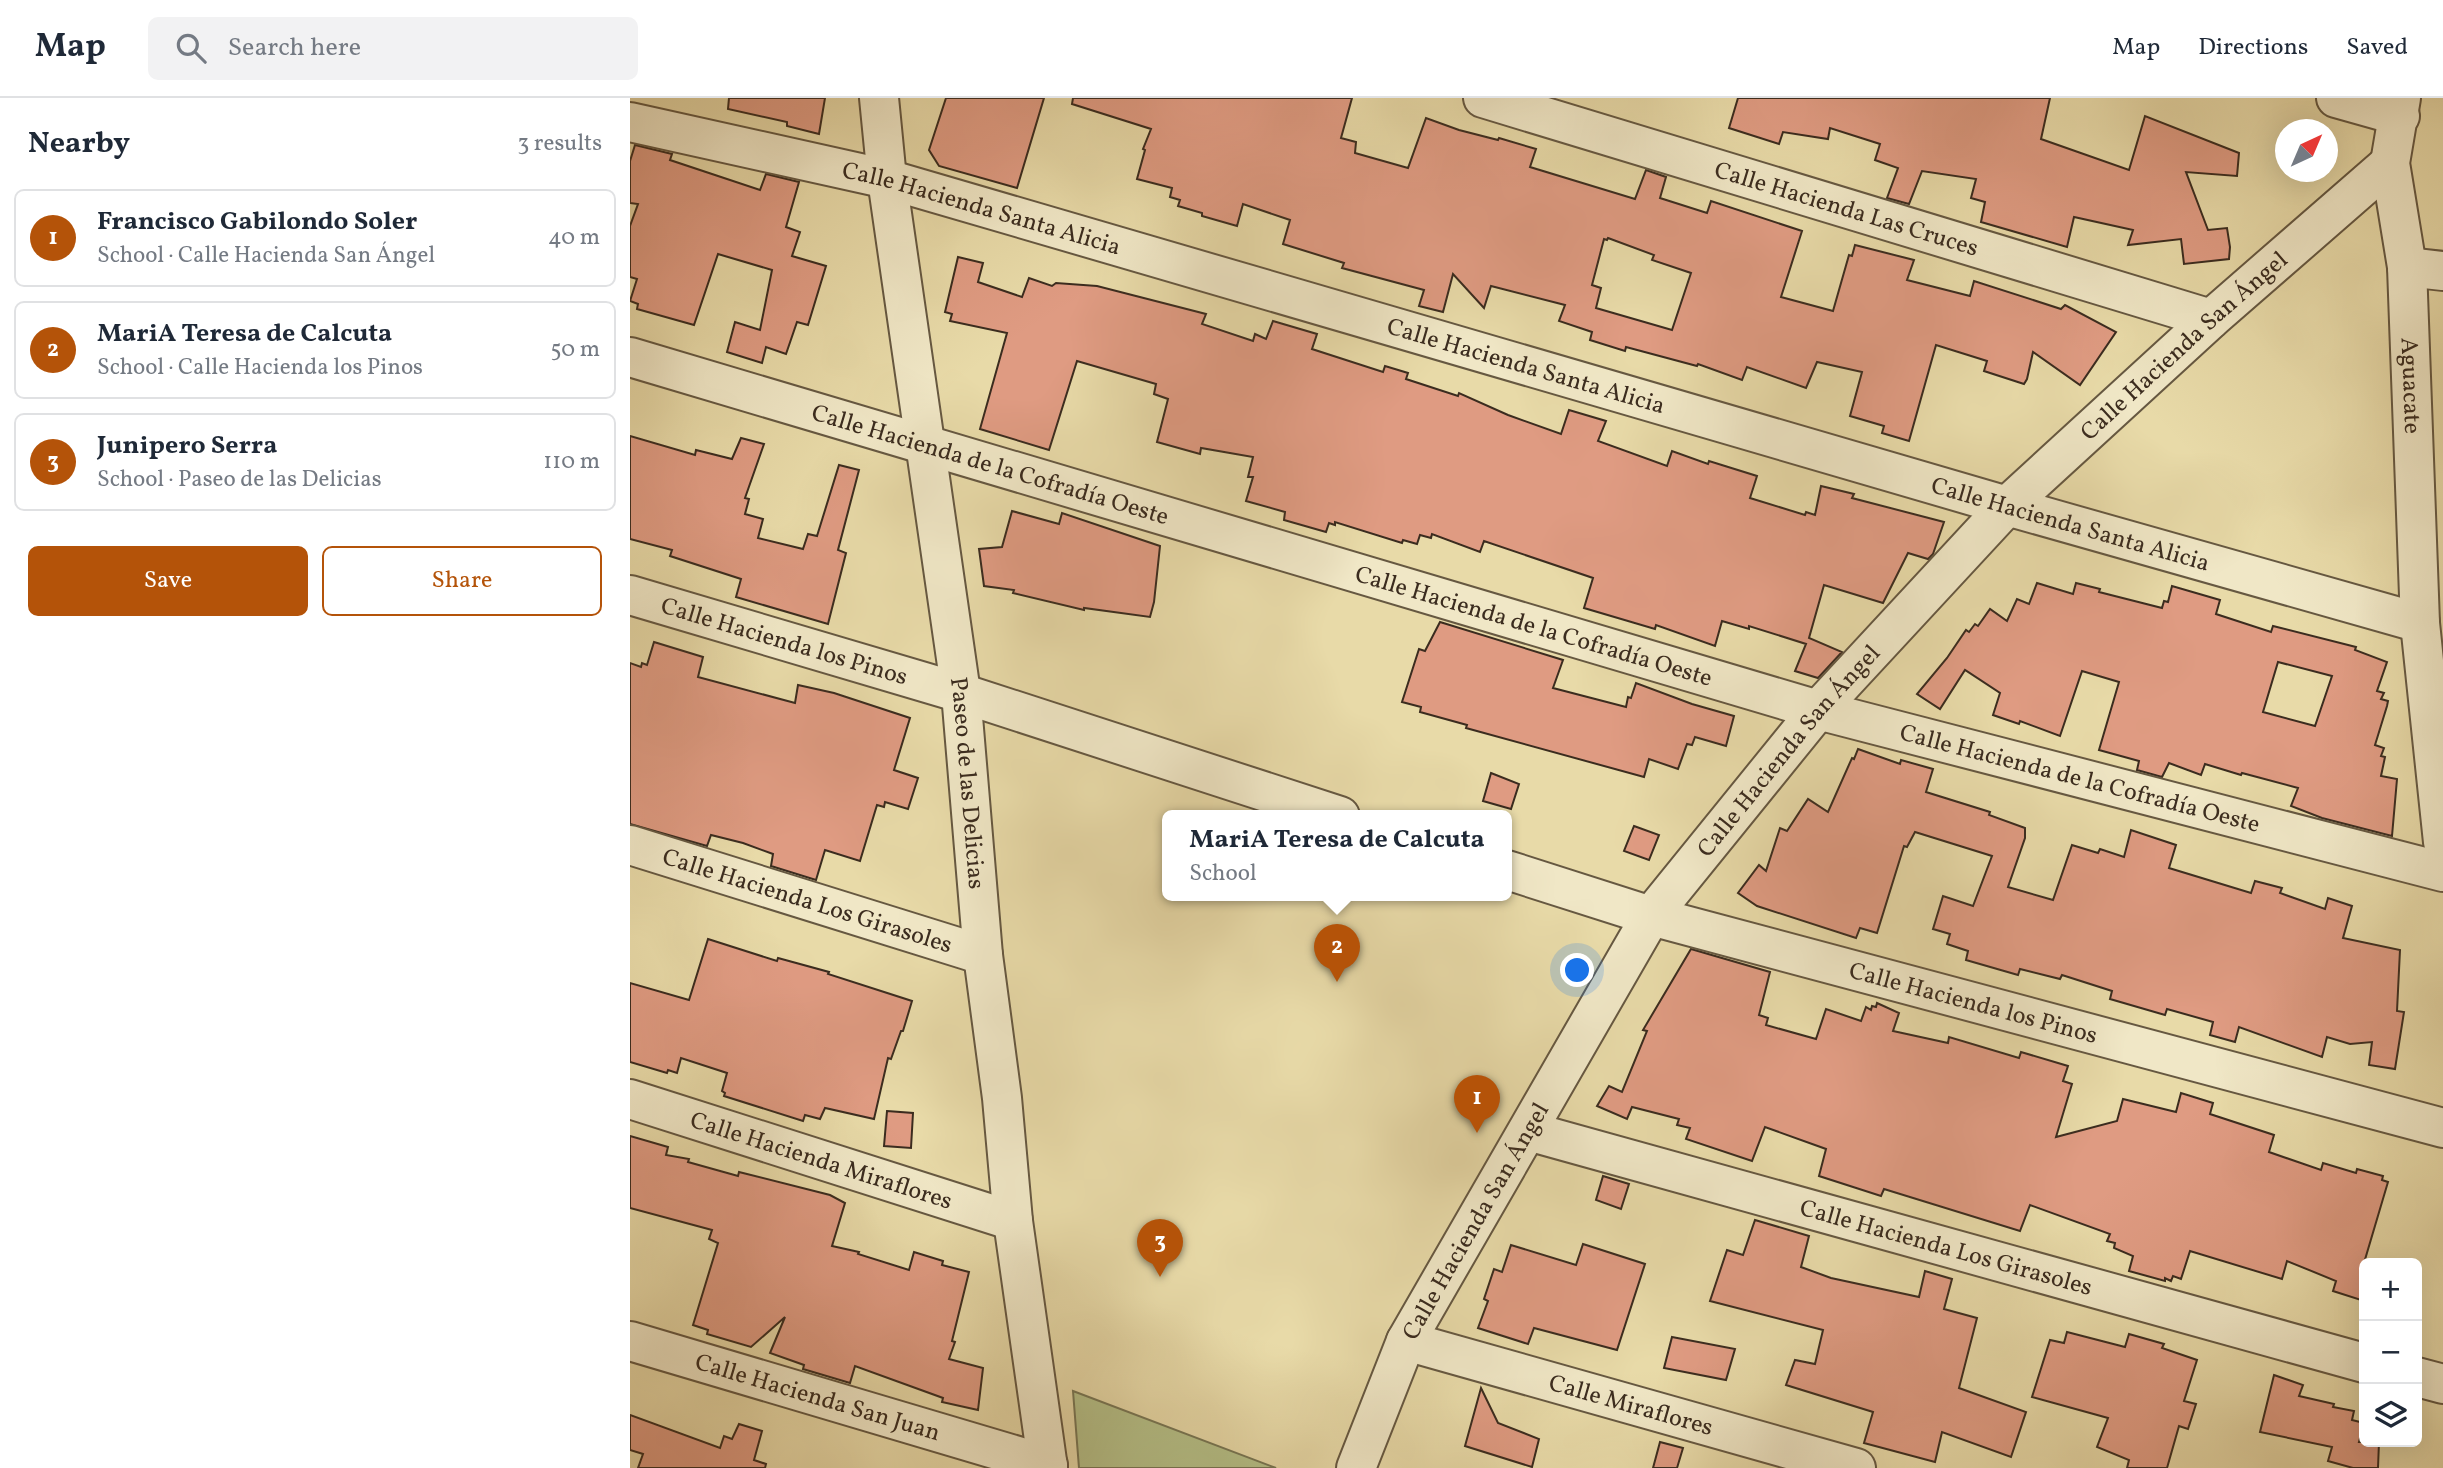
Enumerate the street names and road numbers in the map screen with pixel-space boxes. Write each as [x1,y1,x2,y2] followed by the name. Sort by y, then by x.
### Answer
[1710,154,1982,266] street label: Calle Hacienda Las Cruces
[839,155,1124,265] street label: Calle Hacienda Santa Alicia
[2074,244,2296,450] street label: Calle Hacienda San Ángel
[1382,311,1669,424] street label: Calle Hacienda Santa Alicia
[2391,337,2428,435] street label: Aguacate
[807,397,1173,535] street label: Calle Hacienda de la Cofradía Oeste
[1927,470,2213,582] street label: Calle Hacienda Santa Alicia
[1351,558,1716,697] street label: Calle Hacienda de la Cofradía Oeste
[656,590,911,695] street label: Calle Hacienda los Pinos
[1690,638,1889,865] street label: Calle Hacienda San Ángel
[940,675,992,891] street label: Paseo de las Delicias
[1896,717,2263,843] street label: Calle Hacienda de la Cofradía Oeste
[658,841,956,963] street label: Calle Hacienda Los Girasoles
[1845,955,2101,1054] street label: Calle Hacienda los Pinos
[1395,1097,1559,1347] street label: Calle Hacienda San Ángel
[686,1104,956,1220] street label: Calle Hacienda Miraflores
[1796,1192,2096,1306] street label: Calle Hacienda Los Girasoles
[691,1346,944,1451] street label: Calle Hacienda San Juan
[1545,1367,1717,1446] street label: Calle Miraflores

